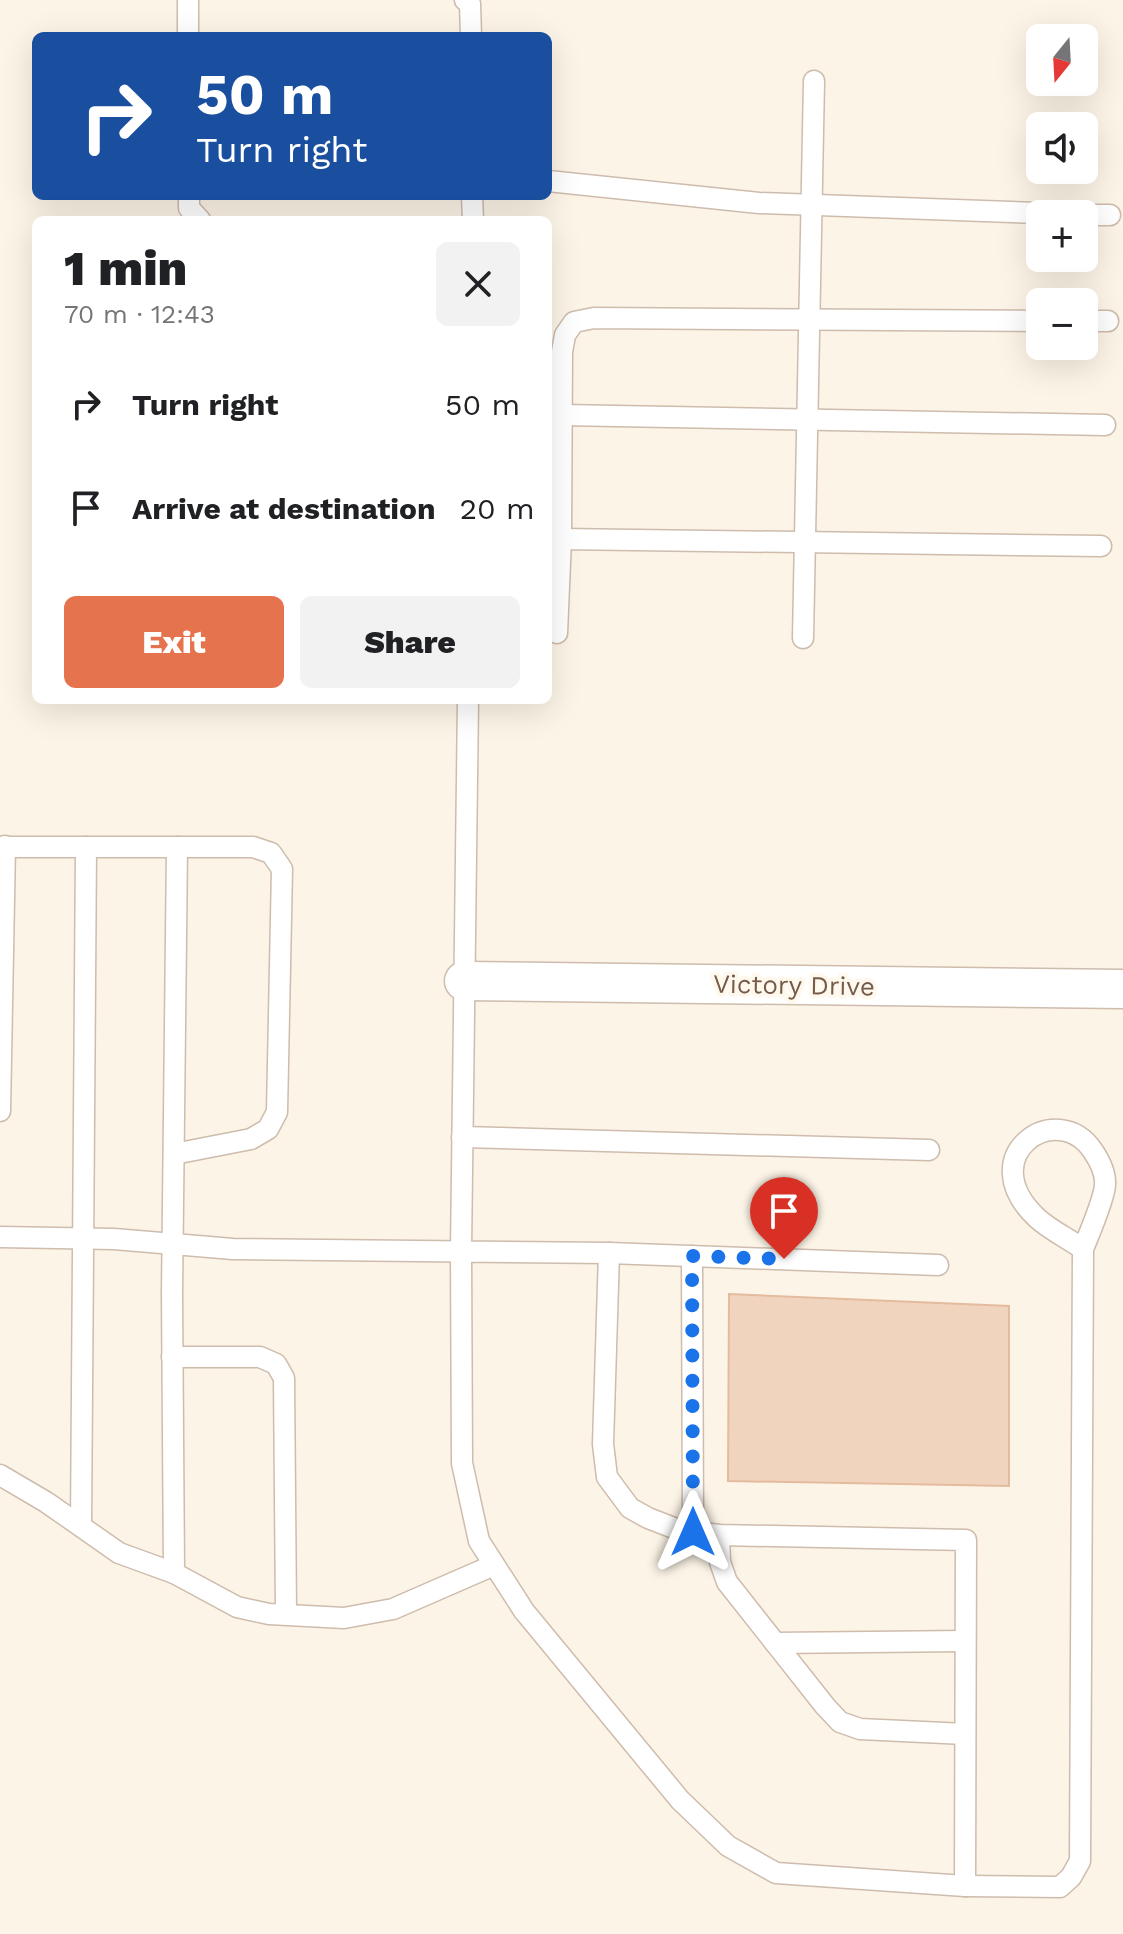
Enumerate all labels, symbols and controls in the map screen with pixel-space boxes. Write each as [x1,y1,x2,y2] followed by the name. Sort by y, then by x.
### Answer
[1026,24,1098,96] north arrow
[1026,24,1098,360] map controls
[196,62,333,128] text: 50 m
[64,64,168,168] icon: right
[1026,112,1098,184] button: sound
[196,129,367,171] text: Turn right
[1026,200,1098,272] button: +
[64,240,187,297] text: 1 min
[436,242,520,326] button: close
[1026,288,1098,360] button: −
[64,299,215,329] text: 70 m · 12:43
[64,382,108,426] icon: right
[132,387,278,422] text: Turn right
[445,387,520,422] text: 50 m
[64,486,108,530] icon: arrive
[132,491,436,526] text: Arrive at destination
[460,491,535,526] text: 20 m
[64,596,284,688] button: Exit
[300,596,520,688] button: Share
[713,969,875,1001] street label: Victory Drive
[750,1177,818,1259] pin
[762,1189,806,1233] icon: arrive
[651,1490,735,1574] position arrow

